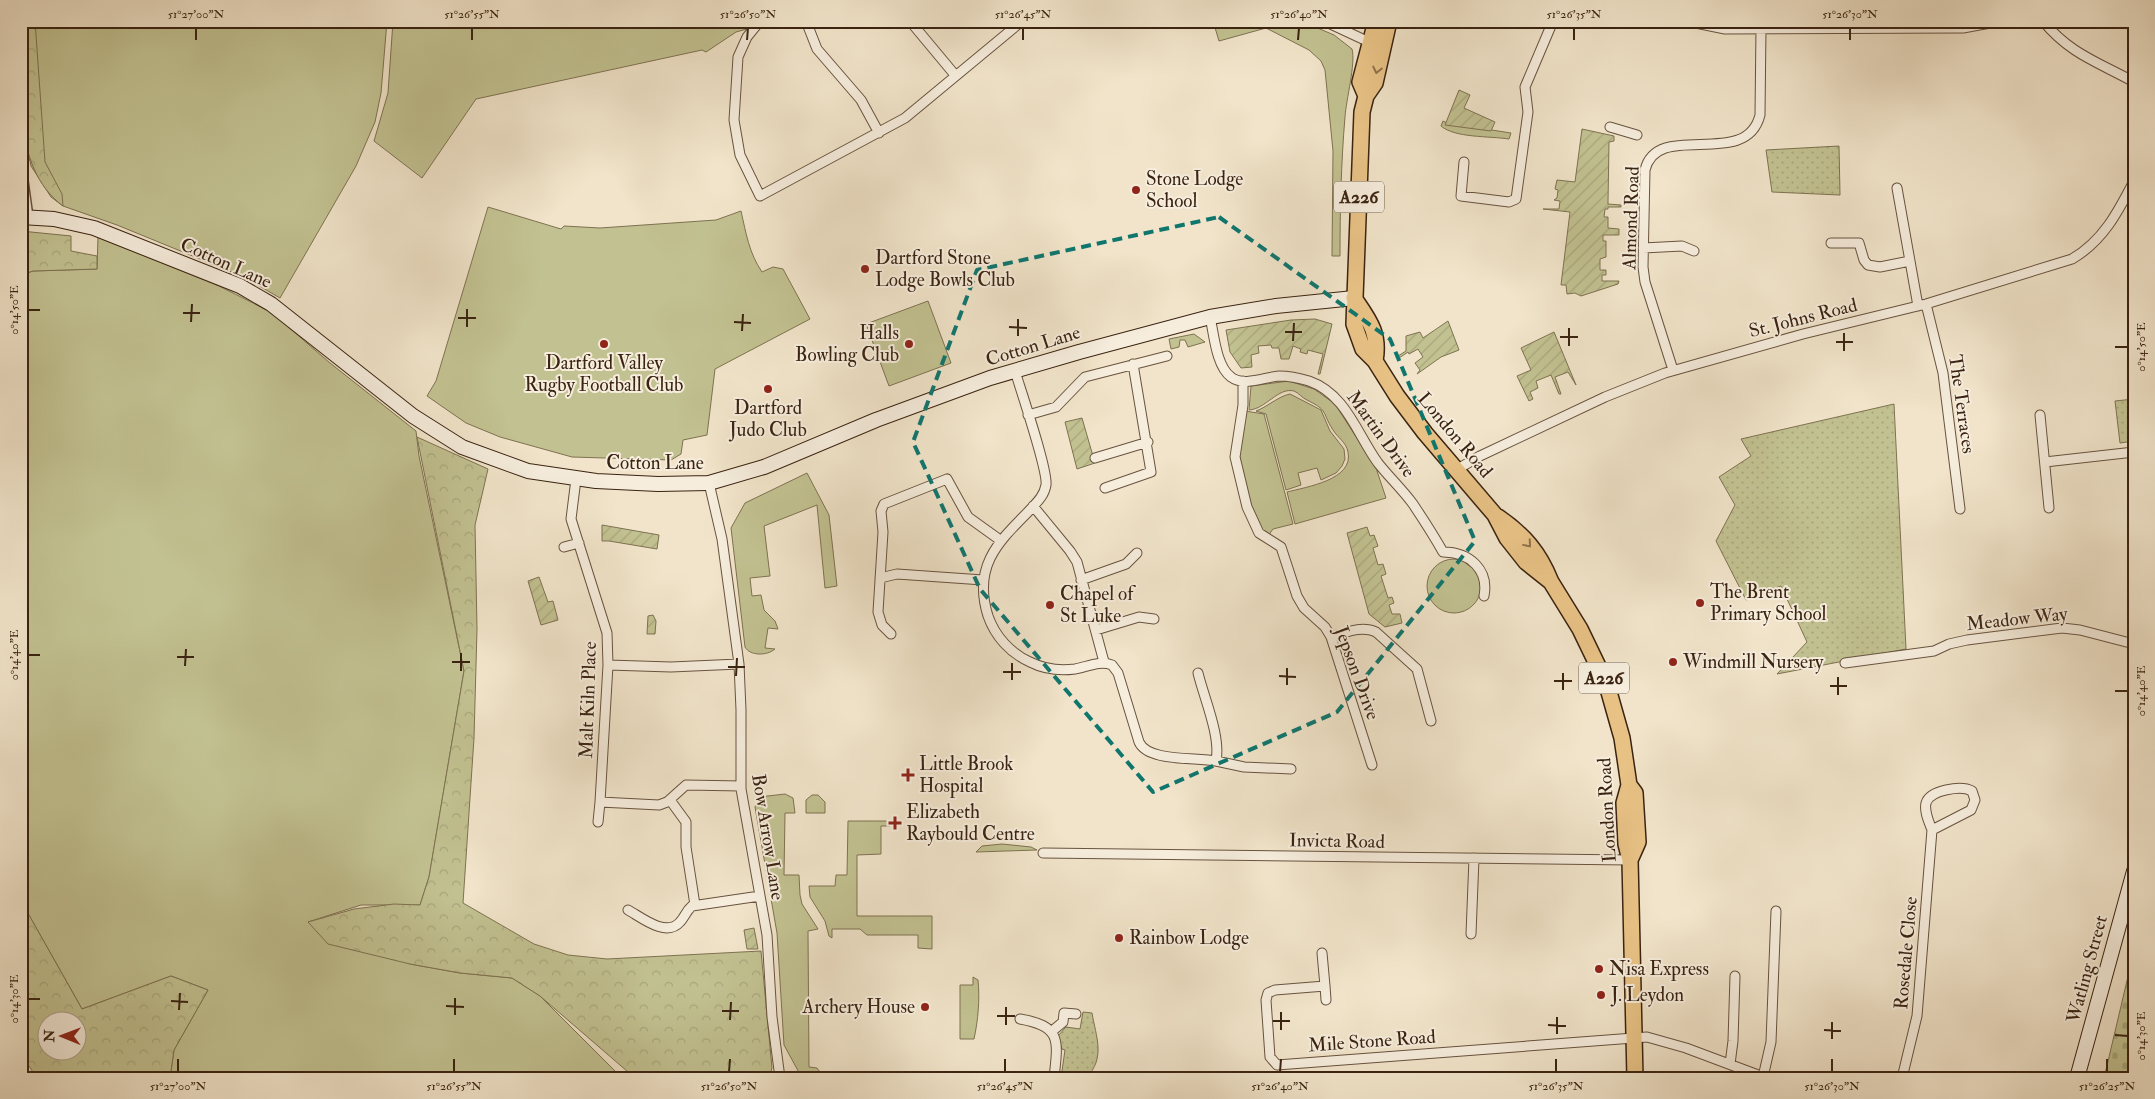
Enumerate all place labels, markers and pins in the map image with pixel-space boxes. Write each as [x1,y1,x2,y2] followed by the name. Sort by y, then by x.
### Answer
[1146,167,1243,213] place label: Stone Lodge School
[1130,184,1142,196] marker: Stone Lodge School
[875,246,1015,292] place label: Dartford Stone Lodge Bowls Club
[859,263,871,275] marker: Dartford Stone Lodge Bowls Club
[795,321,899,367] place label: Halls Bowling Club
[598,338,610,350] marker: Dartford Valley Rugby Football Club
[903,338,915,350] marker: Halls Bowling Club
[525,351,683,397] place label: Dartford Valley Rugby Football Club
[762,383,774,395] marker: Dartford Judo Club
[728,396,807,442] place label: Dartford Judo Club
[1710,580,1826,626] place label: The Brent Primary School
[1060,582,1136,628] place label: Chapel of St Luke
[1694,597,1706,609] marker: The Brent Primary School
[1044,599,1056,611] marker: Chapel of St Luke
[1682,650,1824,674] place label: Windmill Nursery
[1667,656,1679,668] marker: Windmill Nursery
[919,752,1013,799] place label: Little Brook Hospital
[901,768,915,782] marker: Little Brook Hospital
[906,800,1035,846] place label: Elizabeth Raybould Centre
[888,816,902,830] marker: Elizabeth Raybould Centre
[1129,926,1249,950] place label: Rainbow Lodge
[1113,932,1125,944] marker: Rainbow Lodge
[1609,957,1709,982] place label: Nisa Express
[1593,963,1605,975] marker: Nisa Express
[1610,983,1684,1007] place label: J. Leydon
[1595,989,1607,1001] marker: J. Leydon
[801,995,915,1019] place label: Archery House
[919,1001,931,1013] marker: Archery House

